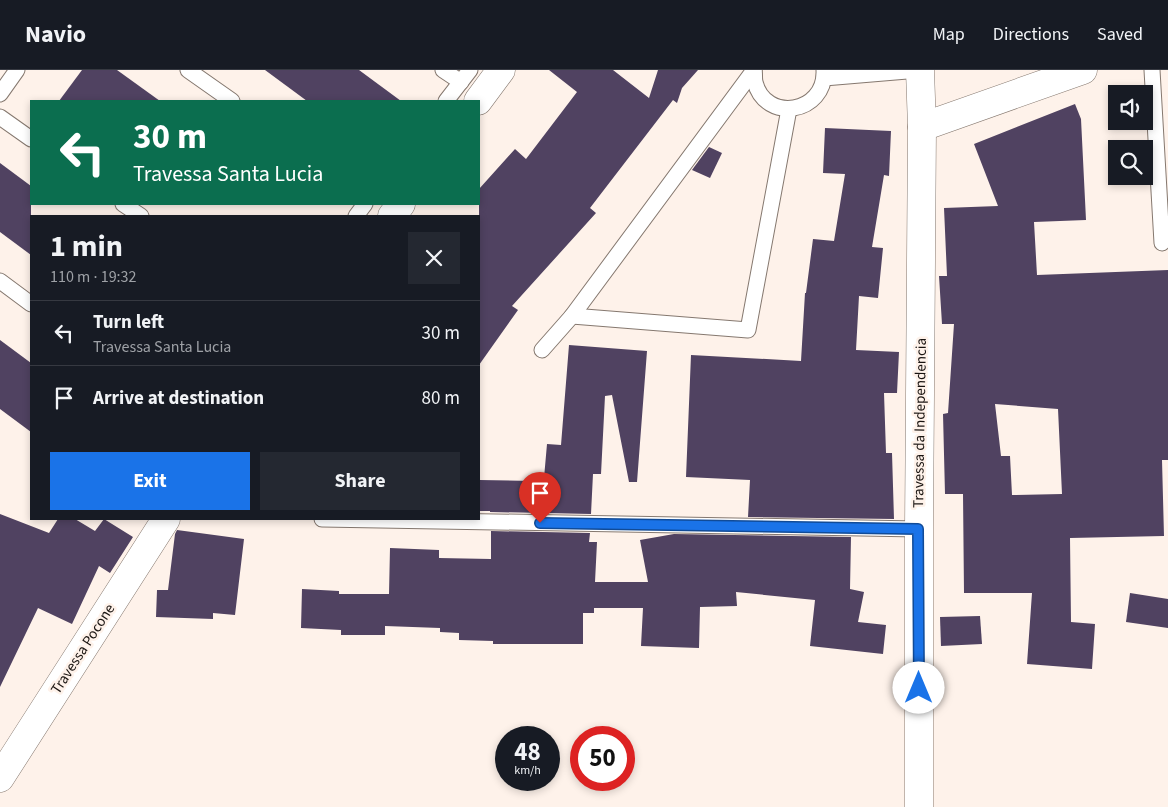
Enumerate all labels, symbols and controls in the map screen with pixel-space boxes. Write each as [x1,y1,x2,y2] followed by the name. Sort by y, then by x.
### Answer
[25,17,86,52] text: Navio
[933,22,965,47] text: Map
[993,22,1069,47] text: Directions
[1097,22,1143,47] text: Saved
[1108,85,1153,185] map controls
[1108,85,1153,130] button: sound
[133,112,207,162] text: 30 m
[50,120,115,185] icon: left
[1108,140,1153,185] button: search
[133,158,323,190] text: Travessa Santa Lucia
[50,225,123,268] text: 1 min
[408,232,460,284] button: close
[50,266,137,288] text: 110 m · 19:32
[93,309,164,336] text: Turn left
[50,319,78,347] icon: left
[422,320,460,347] text: 30 m
[93,336,231,358] text: Travessa Santa Lucia
[908,338,932,508] street label: Travessa da Independencia
[50,384,78,412] icon: arrive
[93,385,264,412] text: Arrive at destination
[422,385,460,412] text: 80 m
[50,452,250,510] button: Exit
[260,452,460,510] button: Share
[519,472,561,523] pin
[526,479,554,507] icon: arrive
[46,600,120,698] street label: Travessa Pocone
[892,661,944,713] position arrow
[570,726,635,791] speed limit sign: 50
[514,734,541,770] text: 48
[514,762,541,779] text: km/h

